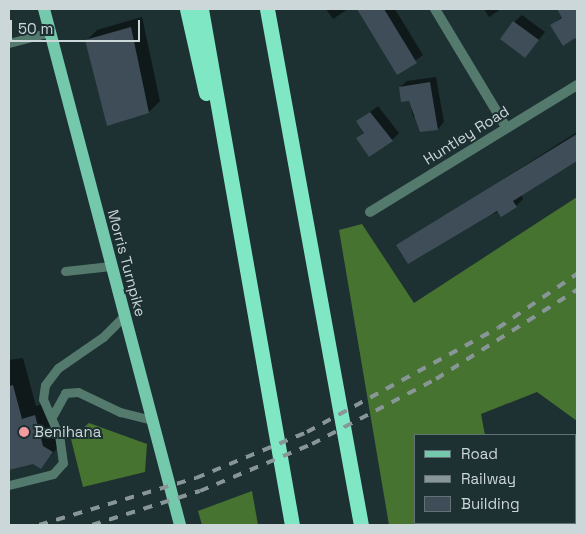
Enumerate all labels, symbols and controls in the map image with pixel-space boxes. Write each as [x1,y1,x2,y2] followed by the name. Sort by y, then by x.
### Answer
[12,10,142,42] scale bar
[18,19,53,38] text: 50 m
[420,102,512,168] street label: Huntley Road
[104,207,150,319] street label: Morris Turnpike
[34,423,101,441] place label: Benihana
[18,426,30,438] marker: Benihana
[414,434,576,524] legend
[461,444,498,463] text: Road
[461,469,516,488] text: Railway
[461,494,520,513] text: Building

